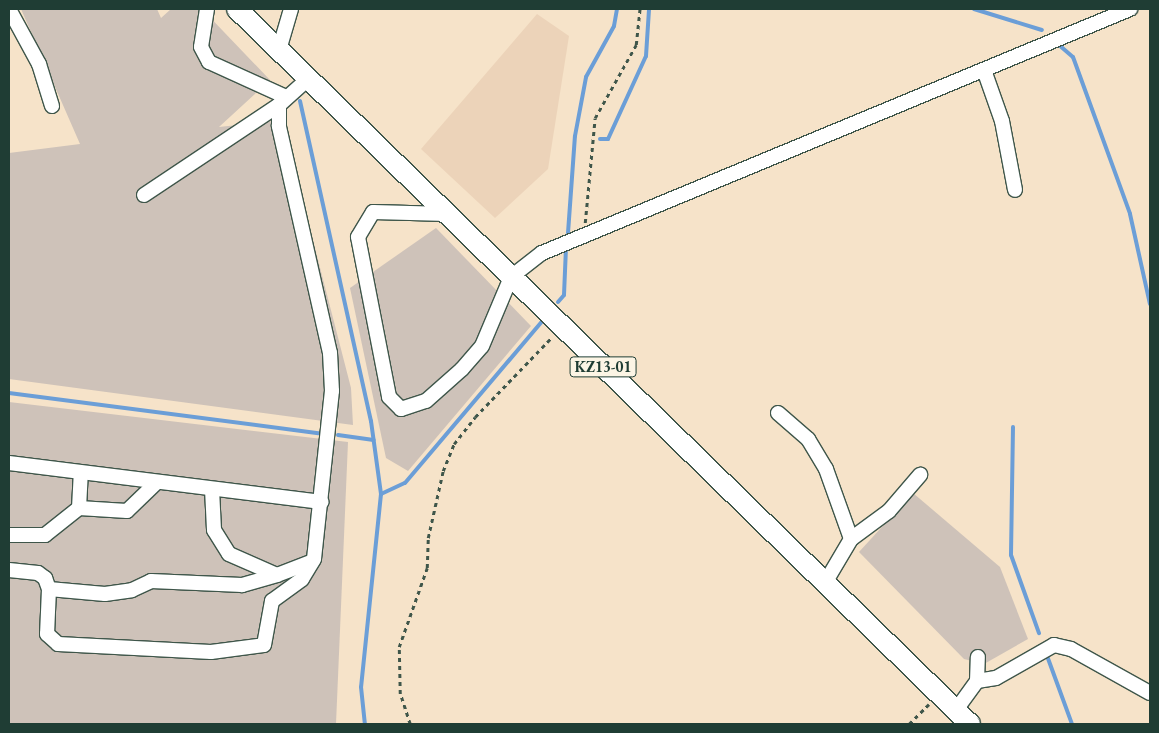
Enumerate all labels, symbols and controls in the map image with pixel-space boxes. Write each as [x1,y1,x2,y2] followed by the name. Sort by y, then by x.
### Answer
[569,354,637,380] road number: KZ13-01

